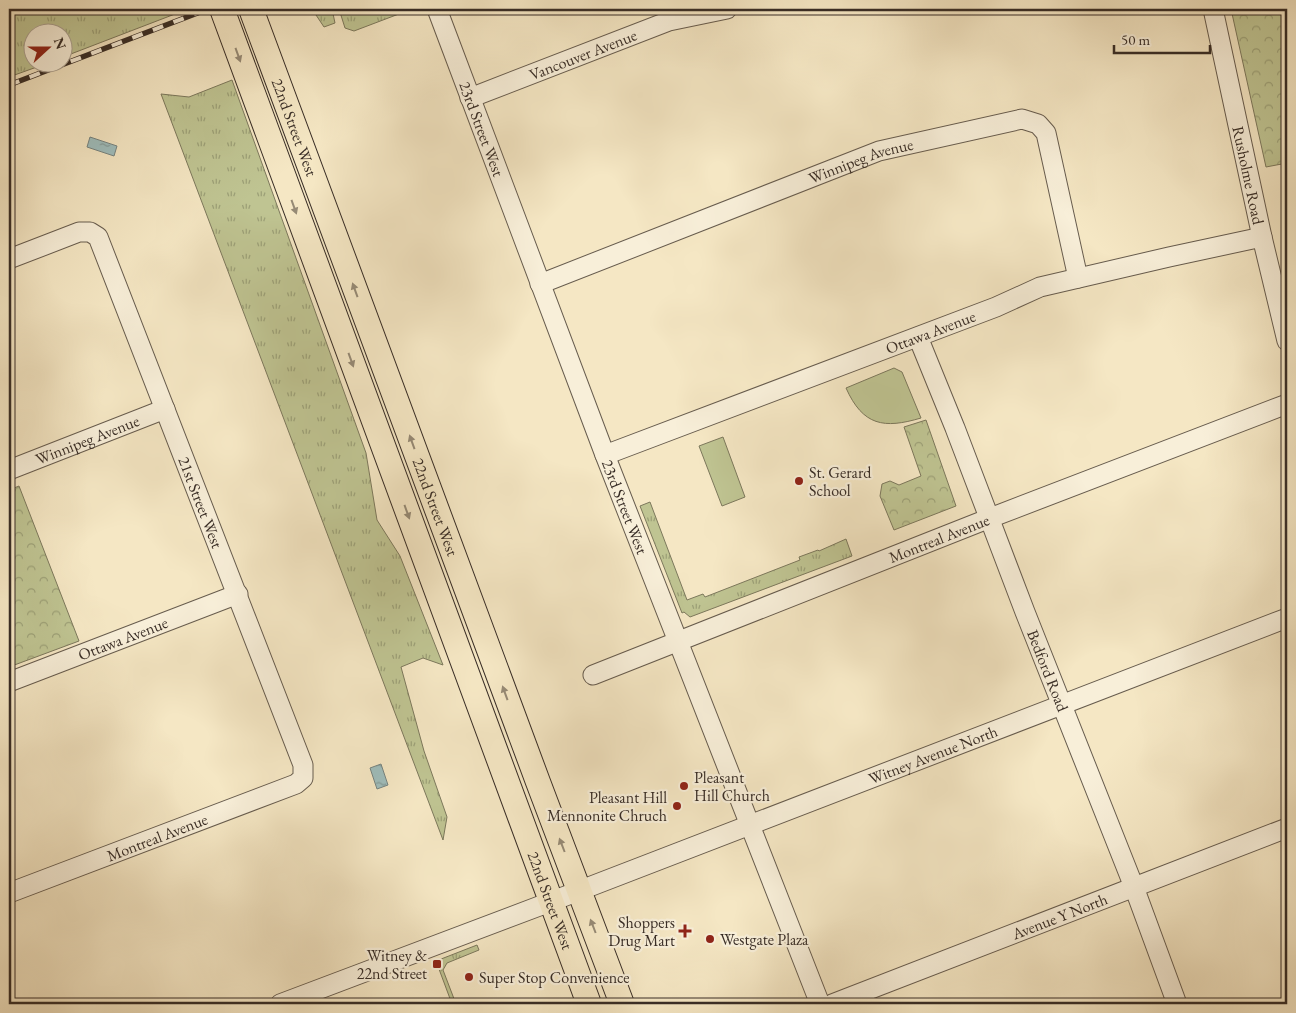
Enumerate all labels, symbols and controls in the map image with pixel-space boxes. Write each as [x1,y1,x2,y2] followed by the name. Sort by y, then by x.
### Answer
[22,22,72,72] north arrow
[1114,22,1210,54] scale bar
[526,24,640,85] street label: Vancouver Avenue
[1121,30,1150,49] text: 50 m
[50,35,71,52] text: N
[235,47,242,62] one-way arrow
[267,75,322,179] street label: 22nd Street West
[454,78,509,179] street label: 23rd Street West
[1227,124,1269,227] street label: Rusholme Road
[805,134,915,189] street label: Winnipeg Avenue
[291,200,299,214] one-way arrow
[351,282,358,297] one-way arrow
[883,306,979,359] street label: Ottawa Avenue
[348,352,355,367] one-way arrow
[32,410,142,470] street label: Winnipeg Avenue
[408,434,416,449] one-way arrow
[173,454,228,551] street label: 21st Street West
[408,455,463,559] street label: 22nd Street West
[597,456,653,557] street label: 23rd Street West
[809,462,872,501] place label: St. Gerard School
[793,475,805,487] marker: St. Gerard School
[403,505,411,520] one-way arrow
[886,509,993,568] street label: Montreal Avenue
[75,612,171,665] street label: Ottawa Avenue
[1022,627,1074,716] street label: Bedford Road
[501,685,509,700] one-way arrow
[866,721,1001,789] street label: Witney Avenue North
[694,767,770,806] place label: Pleasant Hill Church
[678,780,690,792] marker: Pleasant Hill Church
[547,787,667,826] place label: Pleasant Hill Mennonite Chruch
[671,800,683,812] marker: Pleasant Hill Mennonite Chruch
[104,809,211,866] street label: Montreal Avenue
[558,837,566,852] one-way arrow
[523,848,578,952] street label: 22nd Street West
[1008,888,1111,945] street label: Avenue Y North
[608,912,675,951] place label: Shoppers Drug Mart
[588,919,596,933] one-way arrow
[679,925,691,937] marker: Shoppers Drug Mart
[720,929,809,950] place label: Westgate Plaza
[704,933,716,945] marker: Westgate Plaza
[357,945,427,984] place label: Witney & 22nd Street
[431,958,443,970] marker: Witney & 22nd Street
[479,967,630,988] place label: Super Stop Convenience
[463,971,475,983] marker: Super Stop Convenience

